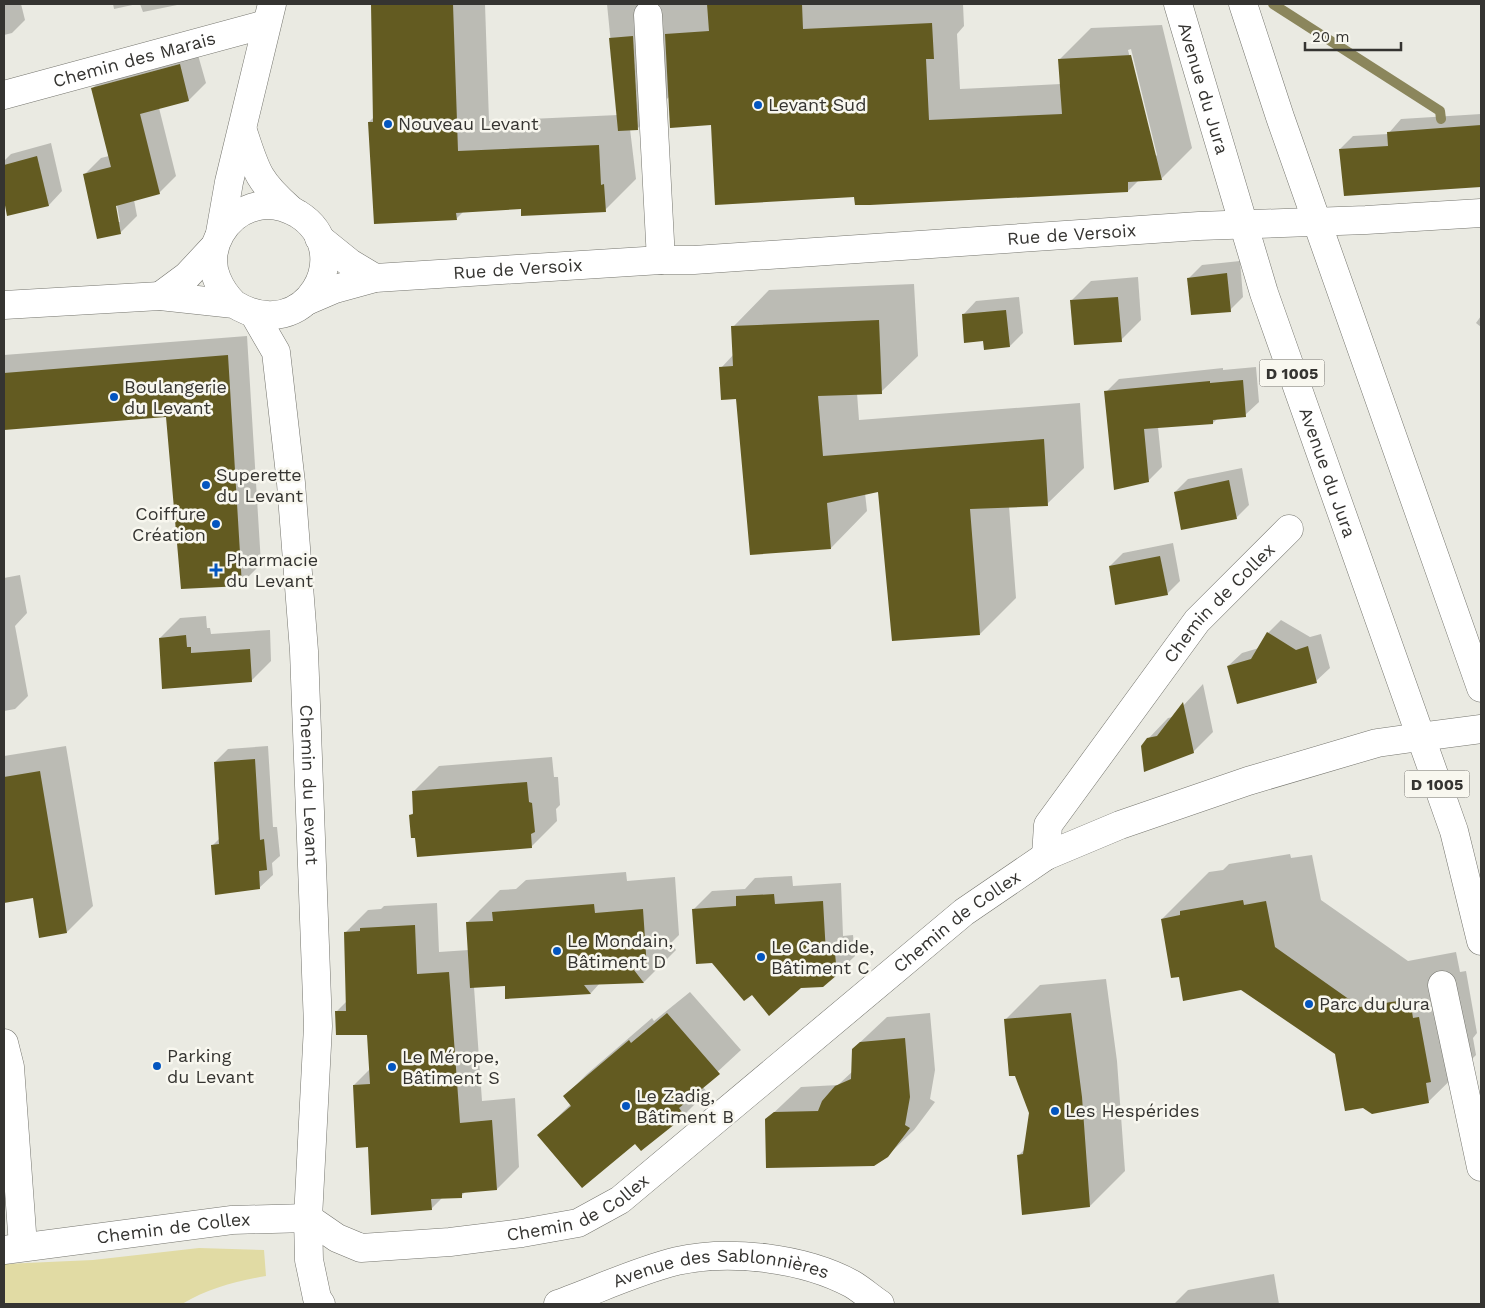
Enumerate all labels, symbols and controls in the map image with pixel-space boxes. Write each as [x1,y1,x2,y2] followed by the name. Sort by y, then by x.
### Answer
[1174,20,1233,157] street label: Avenue du Jura
[1305,20,1401,52] scale bar
[51,27,218,91] street label: Chemin des Marais
[1312,28,1350,46] text: 20 m
[768,94,866,115] place label: Levant Sud
[752,99,764,111] marker: Levant Sud
[398,113,539,134] place label: Nouveau Levant
[382,118,394,130] marker: Nouveau Levant
[1006,219,1137,249] street label: Rue de Versoix
[452,254,583,283] street label: Rue de Versoix
[1260,359,1324,386] road number: D 1005
[124,376,227,418] place label: Boulangerie du Levant
[108,391,120,403] marker: Boulangerie du Levant
[1295,405,1361,540] street label: Avenue du Jura
[216,464,303,506] place label: Superette du Levant
[200,479,212,491] marker: Superette du Levant
[132,503,206,545] place label: Coiffure Création
[210,518,222,530] marker: Coiffure Création
[1159,538,1279,667] street label: Chemin de Collex
[226,549,318,591] place label: Pharmacie du Levant
[210,564,222,576] marker: Pharmacie du Levant
[296,704,323,866] street label: Chemin du Levant
[1404,771,1470,798] road number: D 1005
[889,866,1024,977] street label: Chemin de Collex
[567,930,673,972] place label: Le Mondain, Bâtiment D
[771,936,874,978] place label: Le Candide, Bâtiment C
[551,945,563,957] marker: Le Mondain, Bâtiment D
[755,951,767,963] marker: Le Candide, Bâtiment C
[1319,993,1430,1014] place label: Parc du Jura
[1303,998,1315,1010] marker: Parc du Jura
[167,1045,254,1087] place label: Parking du Levant
[402,1046,500,1088] place label: Le Mérope, Bâtiment S
[151,1060,163,1072] marker: Parking du Levant
[386,1061,398,1073] marker: Le Mérope, Bâtiment S
[636,1085,734,1127] place label: Le Zadig, Bâtiment B
[620,1100,632,1112] marker: Le Zadig, Bâtiment B
[1065,1100,1199,1121] place label: Les Hespérides
[1049,1105,1061,1117] marker: Les Hespérides
[505,1169,653,1245] street label: Chemin de Collex
[95,1209,251,1248] street label: Chemin de Collex
[609,1245,832,1292] street label: Avenue des Sablonnières

